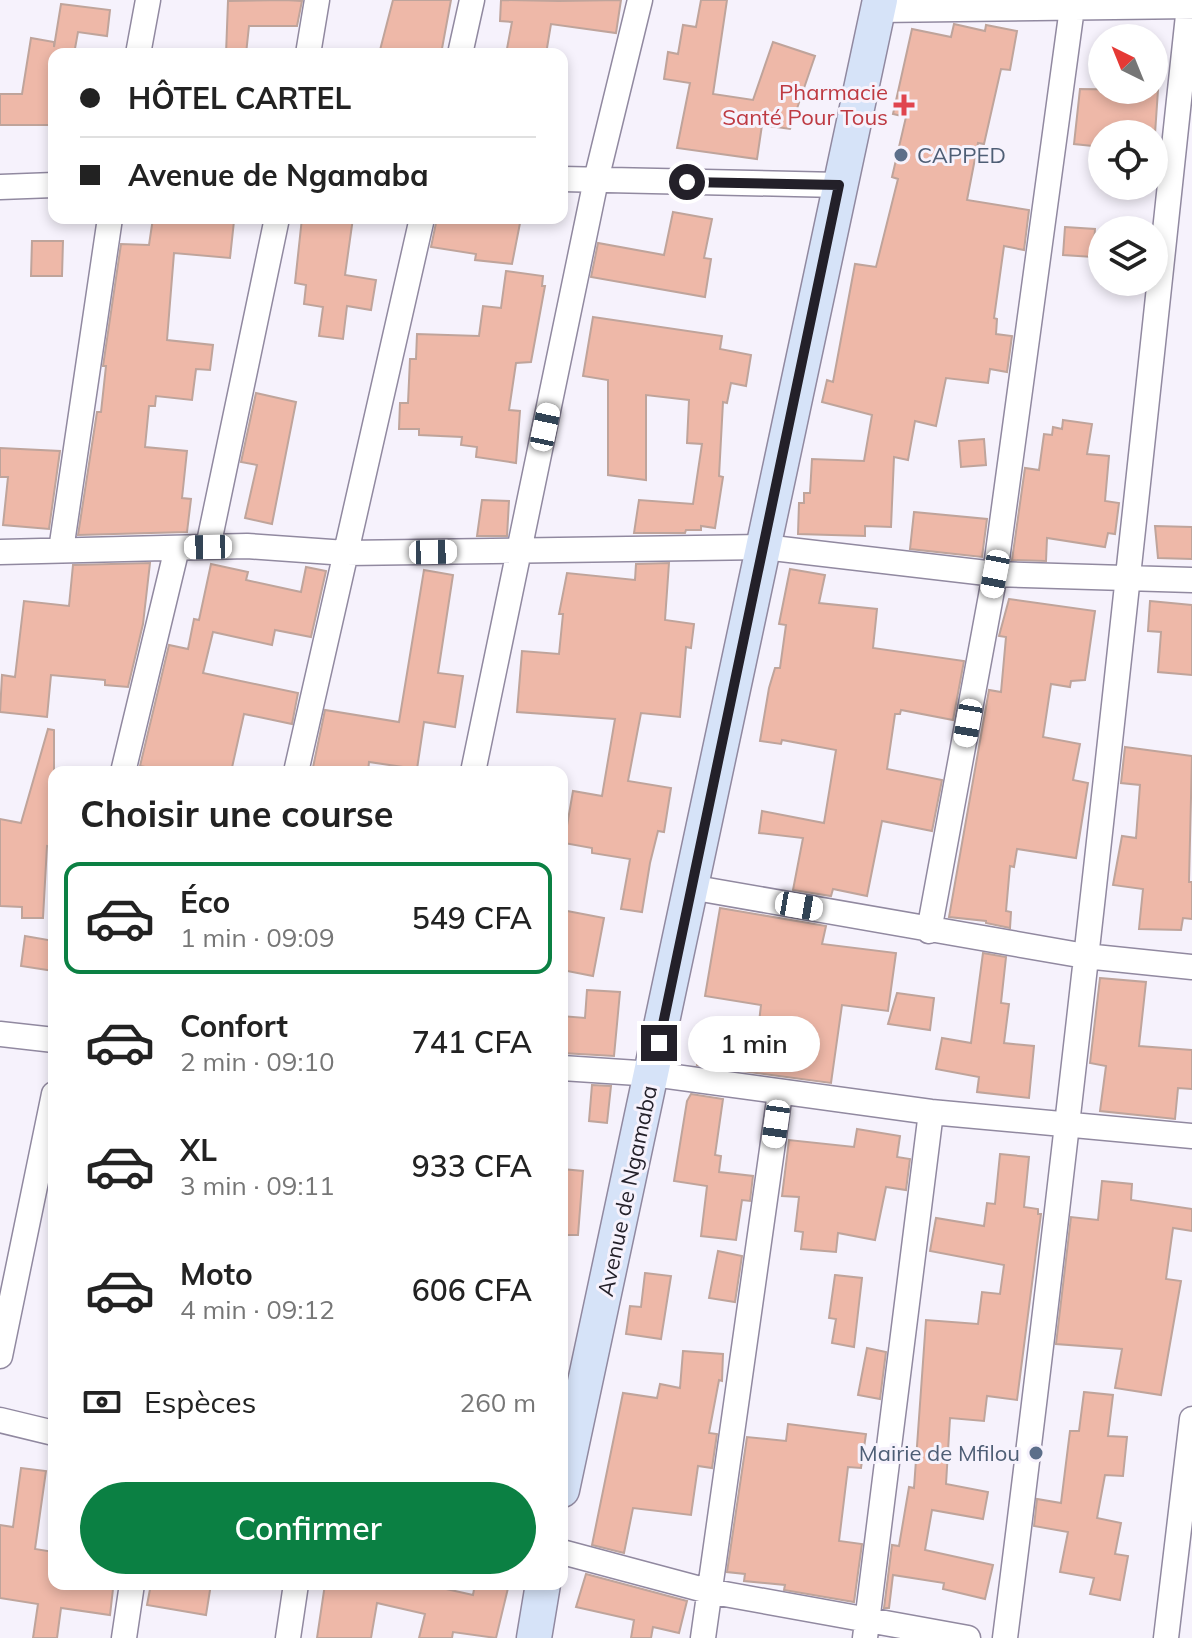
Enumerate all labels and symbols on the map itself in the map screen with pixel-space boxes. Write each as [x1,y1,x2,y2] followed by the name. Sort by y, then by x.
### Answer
[1088,24,1168,104] north arrow
[722,78,888,131] place label: Pharmacie Santé Pour Tous
[895,96,913,114] marker: Pharmacie Santé Pour Tous
[917,141,1006,169] place label: CAPPED
[892,146,910,164] marker: CAPPED
[669,164,705,200] route start
[528,401,562,453] car
[184,535,232,559] car
[409,540,457,564] car
[979,548,1011,600] car
[952,697,984,749] car
[773,890,825,922] car
[687,1015,819,1071] callout: 1 min
[641,1025,677,1061] route end
[591,1083,663,1299] street label: Avenue de Ngamaba
[761,1099,791,1149] car
[859,1439,1020,1467] place label: Mairie de Mfilou
[1027,1444,1045,1462] marker: Mairie de Mfilou

